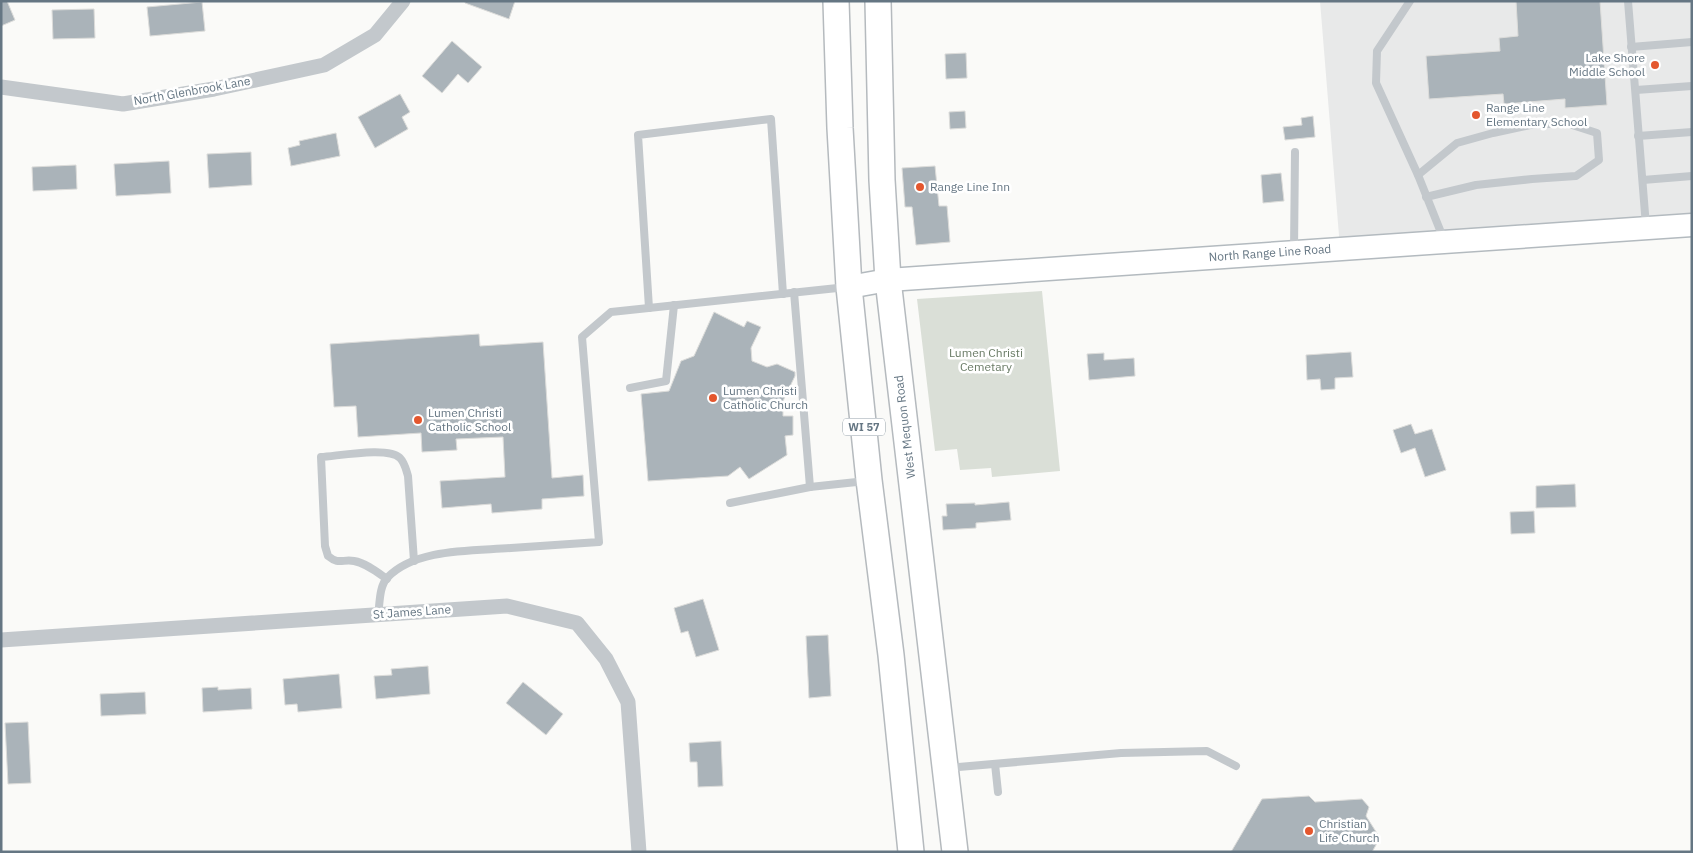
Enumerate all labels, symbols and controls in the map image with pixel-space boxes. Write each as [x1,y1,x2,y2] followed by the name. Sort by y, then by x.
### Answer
[1569,50,1645,79] place label: Lake Shore Middle School
[1649,59,1661,71] marker: Lake Shore Middle School
[132,73,252,108] street label: North Glenbrook Lane
[1486,100,1587,129] place label: Range Line Elementary School
[1470,109,1482,121] marker: Range Line Elementary School
[930,179,1010,194] place label: Range Line Inn
[914,181,926,193] marker: Range Line Inn
[1208,241,1332,264] street label: North Range Line Road
[949,345,1023,374] park label: Lumen Christi Cemetary
[891,375,918,480] street label: West Mequon Road
[723,383,808,412] place label: Lumen Christi Catholic Church
[707,392,719,404] marker: Lumen Christi Catholic Church
[428,405,511,434] place label: Lumen Christi Catholic School
[412,414,424,426] marker: Lumen Christi Catholic School
[843,418,885,436] road number: WI 57
[372,601,452,622] street label: St James Lane
[1319,816,1380,845] place label: Christian Life Church
[1303,825,1315,837] marker: Christian Life Church

